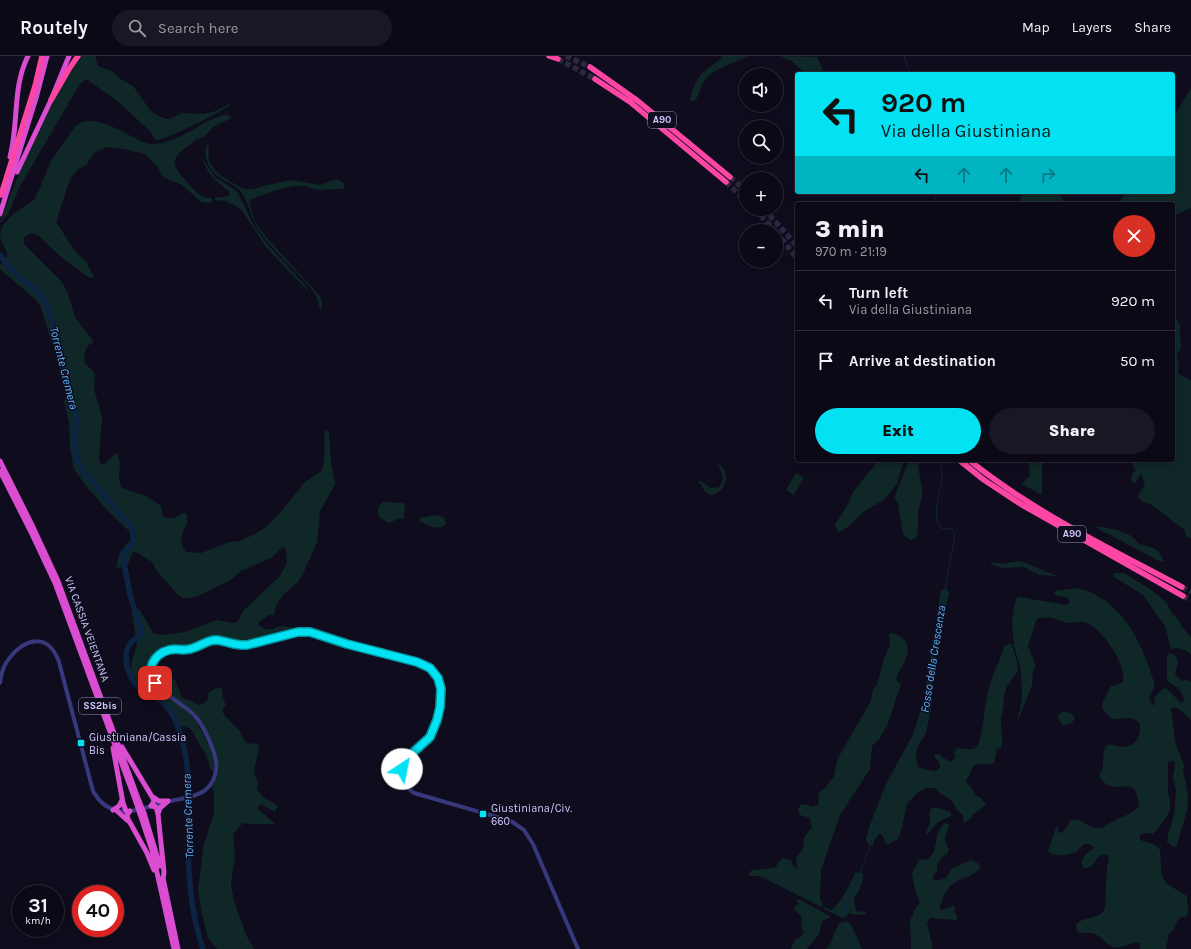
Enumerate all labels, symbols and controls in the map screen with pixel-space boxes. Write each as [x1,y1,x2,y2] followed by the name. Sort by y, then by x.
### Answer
[112,10,392,46] search box
[20,17,88,39] text: Routely
[126,17,148,39] icon: search
[158,19,239,37] text: Search here
[1022,19,1050,36] text: Map
[1072,19,1112,36] text: Layers
[1134,19,1171,36] text: Share
[739,68,783,268] map controls
[739,68,783,112] button: sound
[881,86,966,119] text: 920 m
[815,88,867,140] icon: left
[648,112,676,128] road number: A90
[739,120,783,164] button: search
[881,120,1051,142] text: Via della Giustiniana
[911,164,933,186] icon: left
[953,164,975,186] icon: ahead
[995,164,1017,186] icon: ahead
[1037,164,1059,186] icon: right
[739,172,783,216] button: +
[815,215,884,243] text: 3 min
[1113,215,1155,257] button: close
[739,224,783,268] button: −
[815,244,887,259] text: 970 m · 21:19
[849,284,908,302] text: Turn left
[815,290,837,312] icon: left
[1111,292,1155,310] text: 920 m
[849,302,972,317] text: Via della Giustiniana
[47,325,81,411] water label: Torrente Cremera
[815,350,837,372] icon: arrive
[849,352,996,370] text: Arrive at destination
[1120,352,1155,370] text: 50 m
[815,408,981,454] button: Exit
[989,408,1155,454] button: Share
[1058,526,1086,542] road number: A90
[62,575,112,684] street label: VIA CASSIA VEIENTANA
[918,604,948,714] water label: Fosso della Crescenza
[138,666,172,700] pin
[144,672,166,694] icon: arrive
[79,698,121,714] road number: SS2bis
[89,731,186,757] place label: Giustiniana/Cassia Bis
[76,738,86,748] marker: Giustiniana/Cassia Bis
[381,748,423,790] position arrow
[180,773,196,859] water label: Torrente Cremera
[491,802,572,828] place label: Giustiniana/Civ. 660
[478,809,488,819] marker: Giustiniana/Civ. 660
[72,885,124,937] speed limit sign: 40
[28,894,48,917] text: 31
[25,915,51,927] text: km/h

